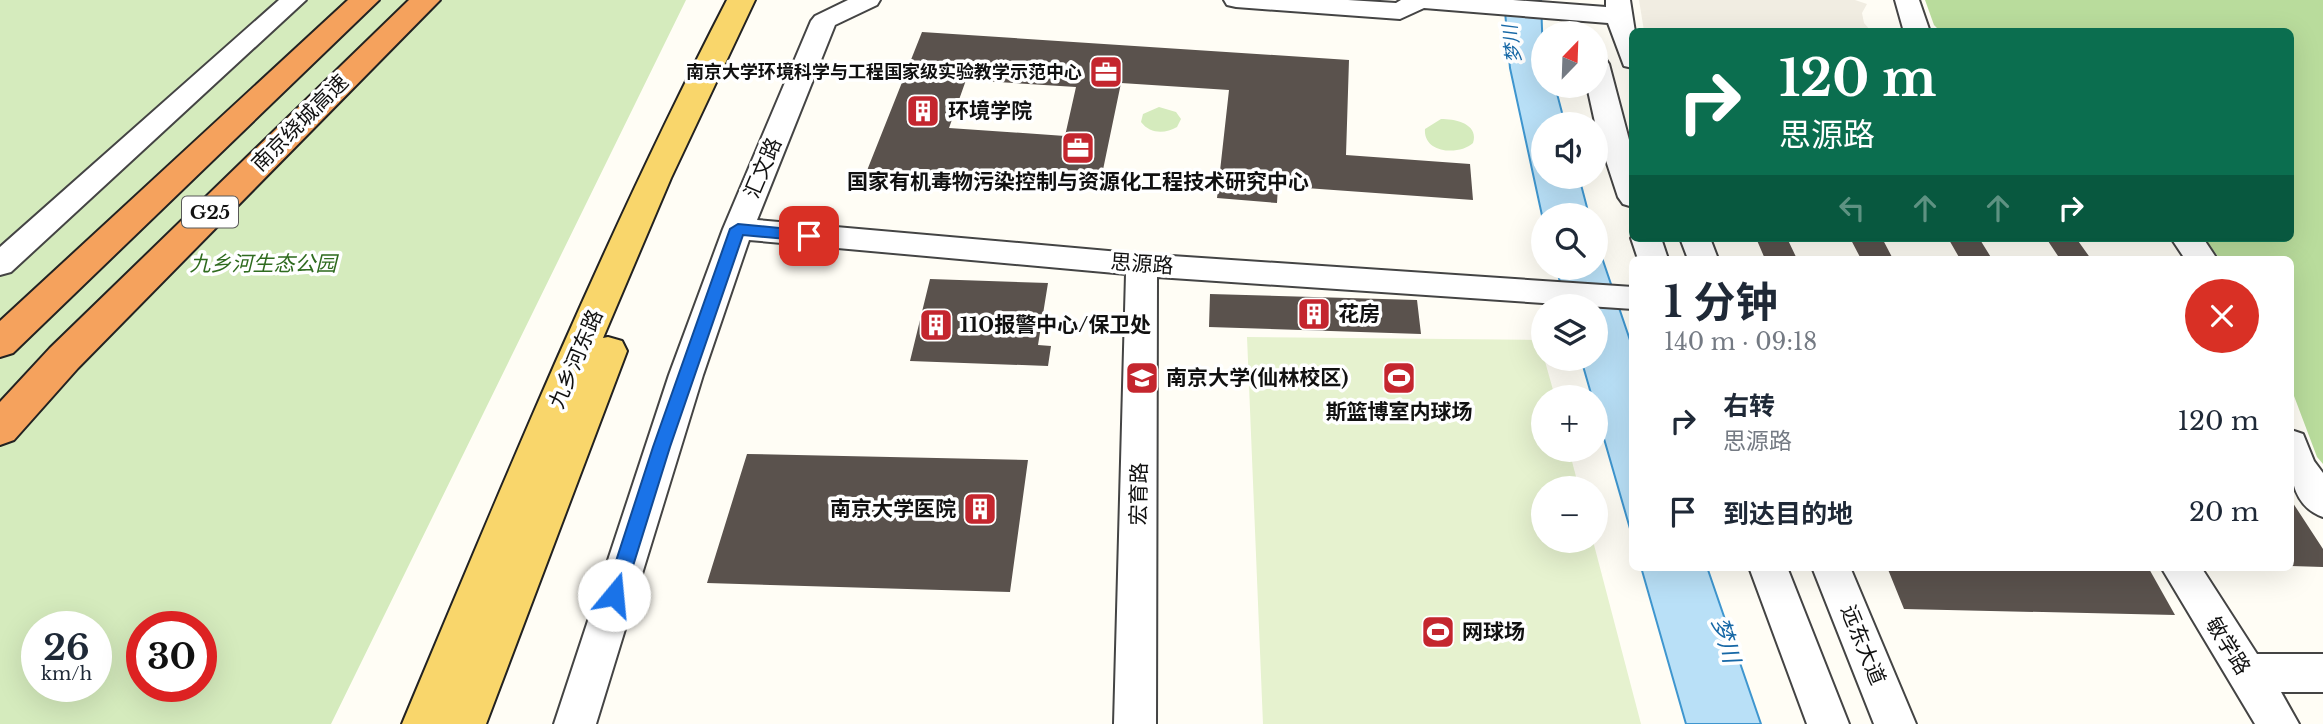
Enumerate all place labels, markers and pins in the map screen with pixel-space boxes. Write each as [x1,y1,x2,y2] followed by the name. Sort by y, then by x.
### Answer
[1087,53,1125,91] office icon: 南京大学环境科学与工程国家级实验教学示范中心
[686,61,1082,83] place label: 南京大学环境科学与工程国家级实验教学示范中心
[904,92,942,130] building icon: 环境学院
[948,98,1032,124] place label: 环境学院
[1059,129,1097,167] office icon: 国家有机毒物污染控制与资源化工程技术研究中心
[847,169,1309,195] place label: 国家有机毒物污染控制与资源化工程技术研究中心
[779,206,839,266] pin
[1295,295,1333,333] building icon: 花房
[1338,301,1380,327] place label: 花房
[917,306,955,344] building icon: 110报警中心/保卫处
[960,312,1151,338] place label: 110报警中心/保卫处
[1123,359,1161,397] school or university icon: 南京大学(仙林校区)
[1380,359,1418,397] sports icon: 斯篮博室内球场
[1166,365,1348,391] place label: 南京大学(仙林校区)
[1326,399,1473,425] place label: 斯篮博室内球场
[961,490,999,528] building icon: 南京大学医院
[830,496,956,522] place label: 南京大学医院
[1419,613,1457,651] sports icon: 网球场
[1462,619,1525,645] place label: 网球场

